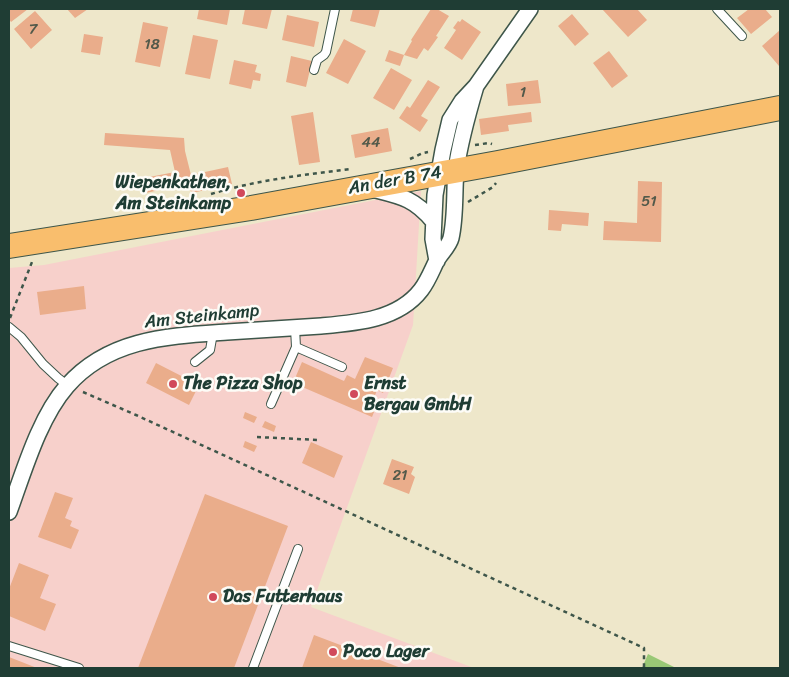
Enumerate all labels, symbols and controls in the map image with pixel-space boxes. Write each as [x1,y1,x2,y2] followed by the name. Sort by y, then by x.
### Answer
[29,21,37,39] house number: 7
[144,36,160,54] house number: 18
[520,84,526,102] house number: 1
[362,134,380,152] house number: 44
[347,162,443,200] street label: An der B 74
[115,172,231,214] place label: Wiepenkathen, Am Steinkamp
[235,187,247,199] marker: Wiepenkathen, Am Steinkamp
[641,193,657,211] house number: 51
[144,300,260,334] street label: Am Steinkamp
[183,373,302,395] place label: The Pizza Shop
[364,373,472,416] place label: Ernst Bergau GmbH
[167,378,179,390] marker: The Pizza Shop
[348,388,360,400] marker: Ernst Bergau GmbH
[392,467,408,485] house number: 21
[223,586,342,608] place label: Das Futterhaus
[207,591,219,603] marker: Das Futterhaus
[343,641,429,663] place label: Poco Lager
[327,646,339,658] marker: Poco Lager

